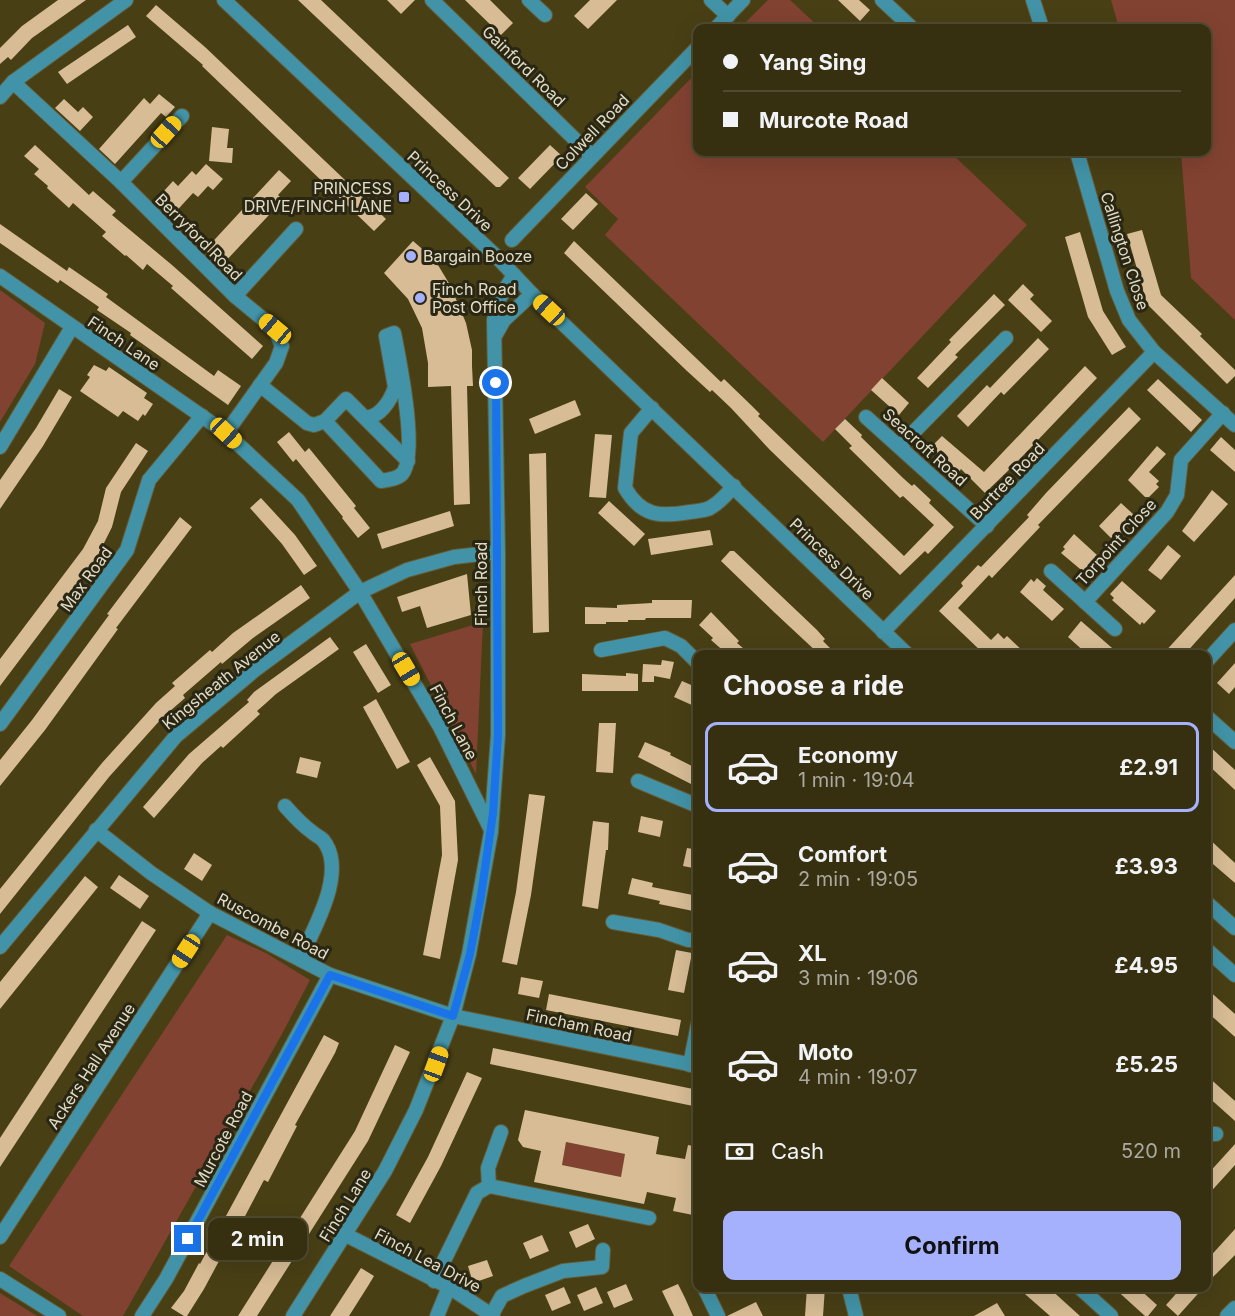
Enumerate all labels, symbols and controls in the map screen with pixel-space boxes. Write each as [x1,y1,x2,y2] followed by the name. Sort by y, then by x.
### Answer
[478,21,570,111] street label: Gainford Road
[759,49,866,75] text: Yang Sing
[551,90,633,174] street label: Colwell Road
[759,107,909,133] text: Murcote Road
[147,113,185,151] car
[403,146,497,236] street label: Princess Drive
[244,178,392,216] place label: PRINCESS DRIVE/FINCH LANE
[151,189,247,285] street label: Berryford Road
[1096,189,1154,313] street label: Callington Close
[397,190,411,204] marker: PRINCESS DRIVE/FINCH LANE
[423,246,532,266] place label: Bargain Booze
[404,249,418,263] marker: Bargain Booze
[432,279,516,317] place label: Finch Road Post Office
[413,291,427,305] marker: Finch Road Post Office
[530,291,568,329] car
[255,311,295,347] car
[84,312,164,374] street label: Finch Lane
[482,369,509,396] route start
[879,404,971,490] street label: Seacroft Road
[207,414,245,452] car
[965,438,1049,524] street label: Burtree Road
[1072,494,1160,590] street label: Torpoint Close
[786,514,878,604] street label: Princess Drive
[471,542,491,626] street label: Finch Road
[56,543,116,615] street label: Max Road
[158,626,284,734] street label: Kingsheath Avenue
[389,649,423,689] car
[723,669,904,702] text: Choose a ride
[426,681,482,763] street label: Finch Lane
[726,740,780,794] icon: car
[798,742,898,768] text: Economy
[1119,754,1178,780] text: £2.91
[798,768,915,792] text: 1 min · 19:04
[726,839,780,893] icon: car
[798,841,887,867] text: Comfort
[1115,853,1178,879] text: £3.93
[798,867,918,891] text: 2 min · 19:05
[214,888,332,964] street label: Ruscombe Road
[169,931,203,971] car
[726,938,780,992] icon: car
[798,940,827,966] text: XL
[1114,952,1178,978] text: £4.95
[798,966,919,990] text: 3 min · 19:06
[43,999,139,1133] street label: Ackers Hall Avenue
[524,1004,634,1046] street label: Fincham Road
[726,1037,780,1091] icon: car
[798,1039,853,1065] text: Moto
[421,1044,451,1084] car
[1115,1051,1178,1077] text: £5.25
[798,1065,918,1089] text: 4 min · 19:07
[189,1088,257,1190] street label: Murcote Road
[723,1135,756,1168] icon: cash
[771,1138,824,1164] text: Cash
[1121,1139,1181,1163] text: 520 m
[315,1165,375,1245] street label: Finch Lane
[723,1211,1181,1280] button: Confirm
[209,1218,308,1260] callout: 2 min
[371,1224,485,1296] street label: Finch Lea Drive
[174,1225,201,1252] route end
[231,1227,284,1251] text: 2 min

